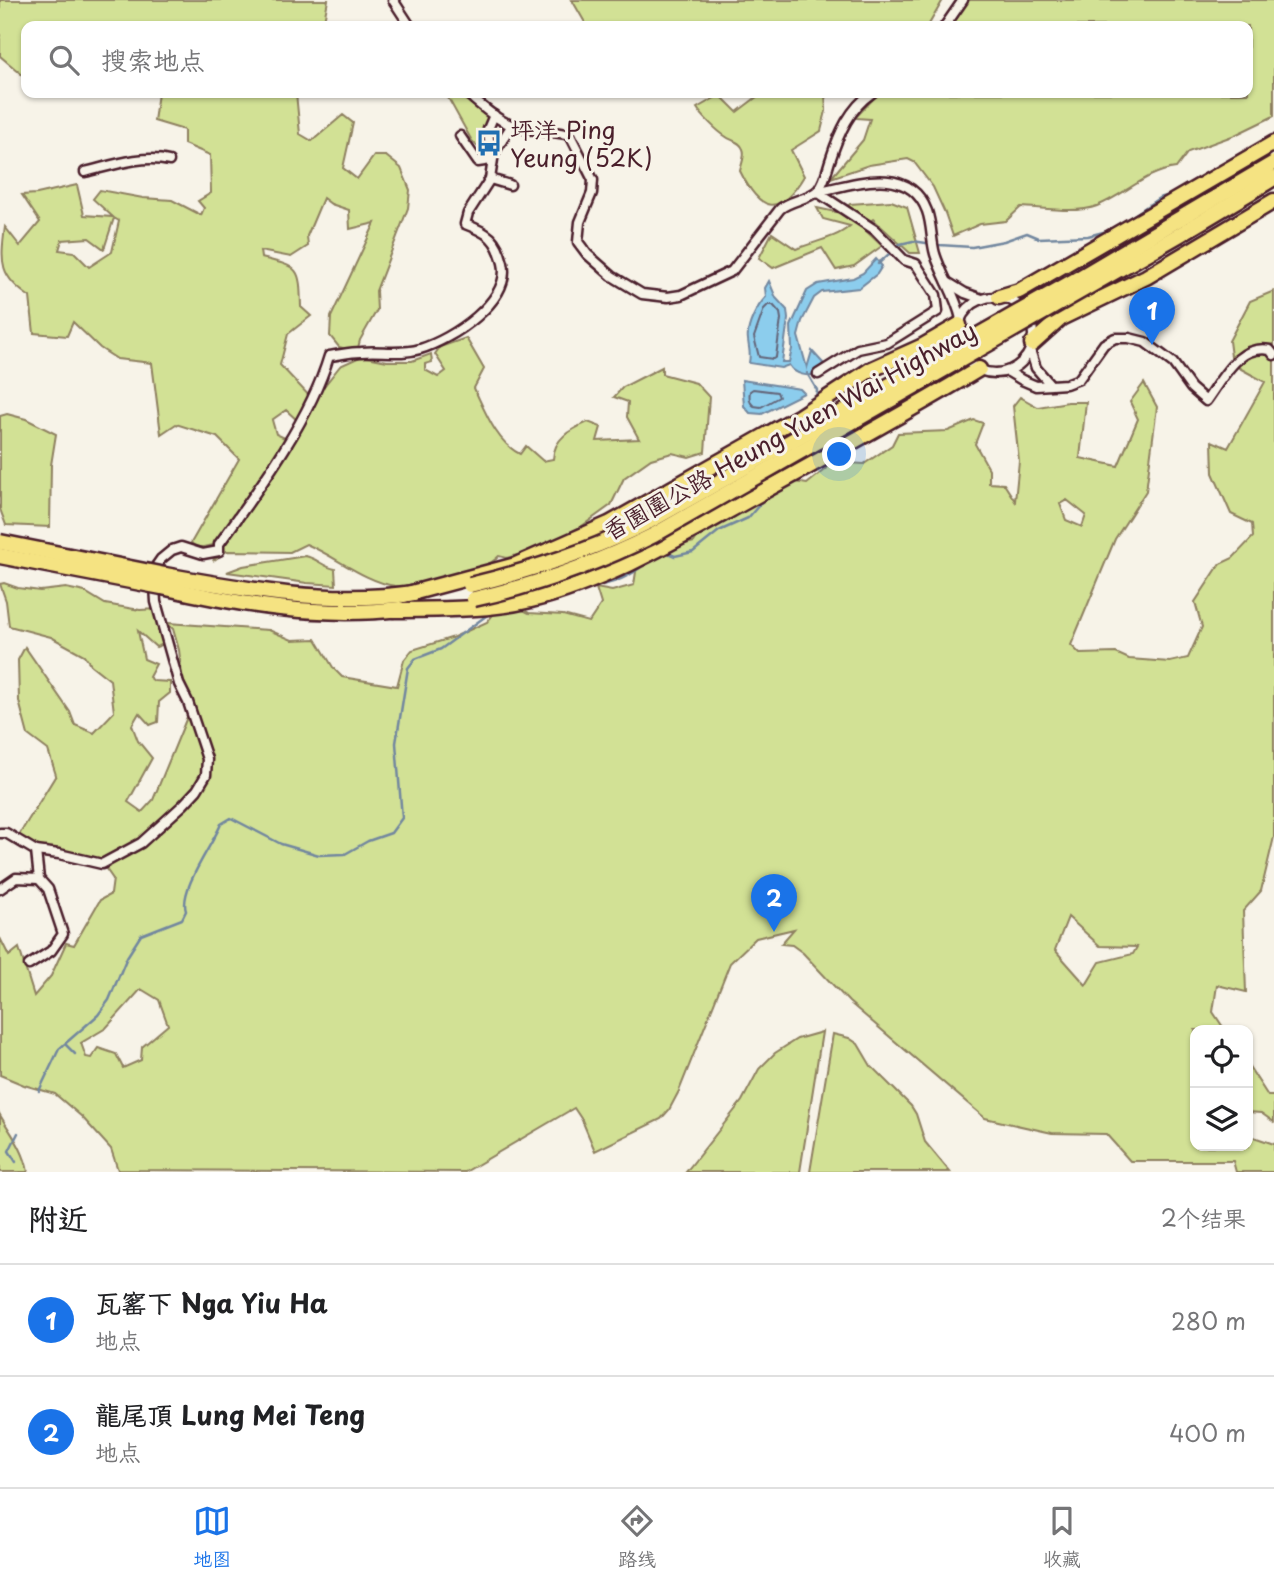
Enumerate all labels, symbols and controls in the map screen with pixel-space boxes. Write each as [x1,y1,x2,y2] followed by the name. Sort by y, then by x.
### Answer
[21,21,1253,98] search box
[101,40,205,79] text: 搜索地点
[45,41,83,79] icon: search
[510,111,653,175] place label: 坪洋 Ping Yeung (52K)
[474,128,504,158] bus stop icon: 坪洋 Ping Yeung (52K)
[1129,287,1175,345] pin: 1
[596,312,982,548] street label: 香園圍公路 Heung Yuen Wai Highway
[822,437,856,471] your location
[751,874,797,932] pin: 2
[1190,1025,1253,1151] map controls
[1190,1025,1253,1088] button: locate
[1190,1088,1253,1151] button: layers
[28,1195,88,1240] text: 附近
[1161,1200,1246,1235] text: 2个结果
[95,1283,328,1322] text: 瓦窰下 Nga Yiu Ha
[46,1303,57,1338] text: 1
[1171,1303,1246,1338] text: 280 m
[95,1322,141,1357] text: 地点
[95,1395,365,1434] text: 龍尾頂 Lung Mei Teng
[43,1415,59,1450] text: 2
[1169,1415,1246,1450] text: 400 m
[95,1434,141,1469] text: 地点
[193,1502,231,1572] tab: 地图
[618,1502,656,1572] tab: 路线
[1043,1502,1081,1572] tab: 收藏

